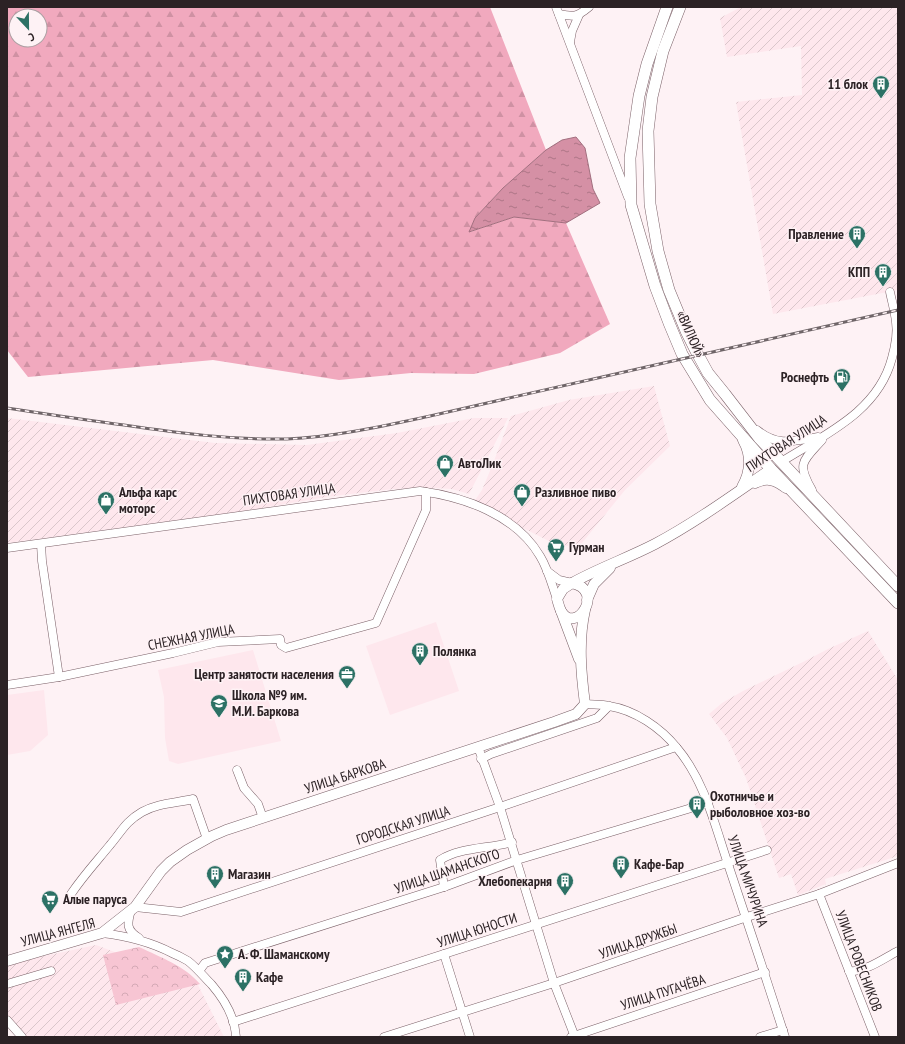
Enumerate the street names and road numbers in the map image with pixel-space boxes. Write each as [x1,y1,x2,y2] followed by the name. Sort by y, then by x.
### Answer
[673,308,709,360] street label: «ВИЛЮЙ»
[742,410,830,476] street label: ПИХТОВАЯ УЛИЦА
[242,479,336,509] street label: ПИХТОВАЯ УЛИЦА
[146,620,236,654] street label: СНЕЖНАЯ УЛИЦА
[302,754,388,798] street label: УЛИЦА БАРКОВА
[354,801,452,849] street label: ГОРОДСКАЯ УЛИЦА
[724,833,772,929] street label: УЛИЦА МИЧУРИНА
[392,844,502,897] street label: УЛИЦА ШАМАНСКОГО
[832,908,886,1014] street label: УЛИЦА РОВЕСНИКОВ
[435,909,519,951] street label: УЛИЦА ЮНОСТИ
[19,913,97,951] street label: УЛИЦА ЯНГЕЛЯ
[597,919,679,963] street label: УЛИЦА ДРУЖБЫ
[618,970,708,1014] street label: УЛИЦА ПУГАЧЁВА

